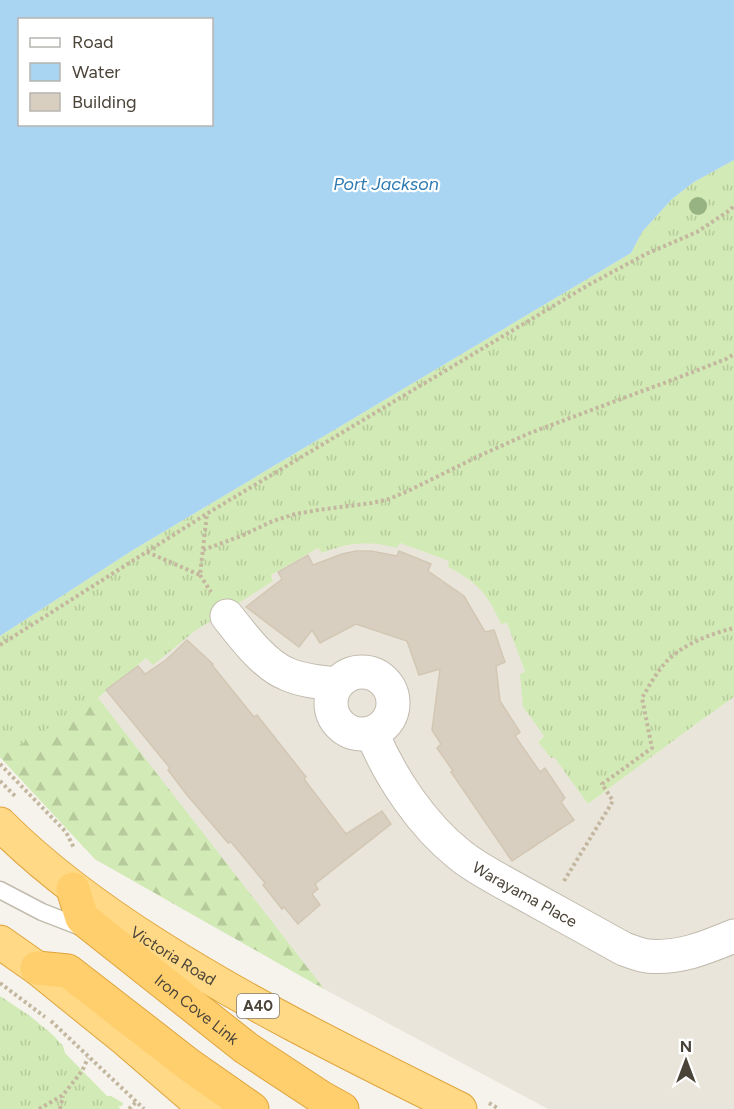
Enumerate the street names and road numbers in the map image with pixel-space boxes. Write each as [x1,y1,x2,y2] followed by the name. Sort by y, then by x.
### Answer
[469,857,581,931] street label: Warayama Place
[127,922,219,989] street label: Victoria Road
[151,970,243,1048] street label: Iron Cove Link
[237,994,279,1018] road number: A40

